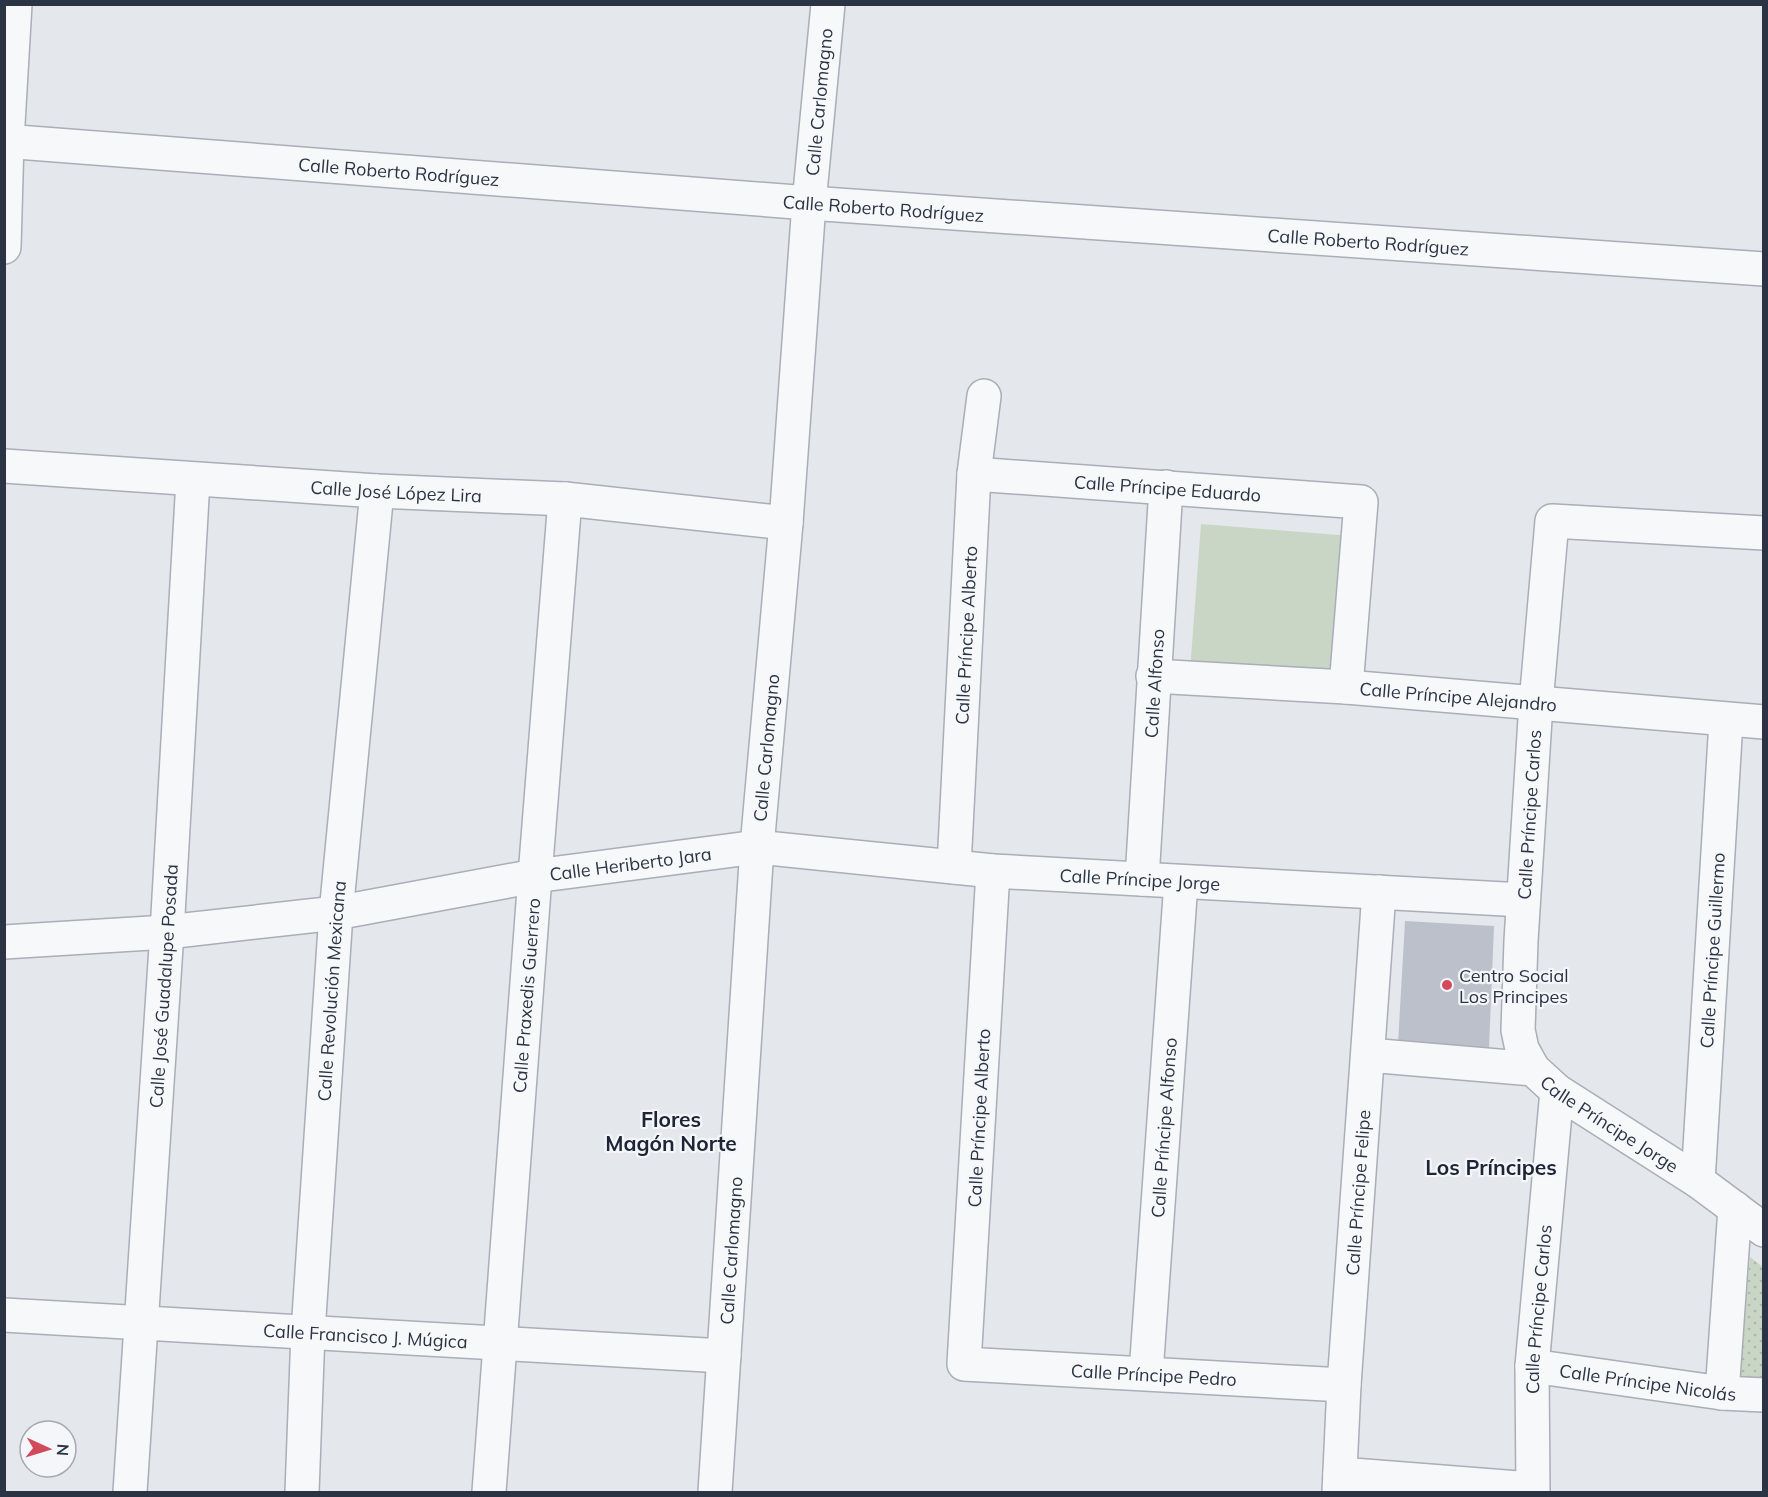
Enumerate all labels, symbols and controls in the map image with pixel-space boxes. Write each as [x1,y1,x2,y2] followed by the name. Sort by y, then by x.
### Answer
[800,27,837,177] street label: Calle Carlomagno
[297,152,500,191] street label: Calle Roberto Rodríguez
[782,190,985,227] street label: Calle Roberto Rodríguez
[1267,223,1470,260] street label: Calle Roberto Rodríguez
[1073,470,1262,506] street label: Calle Príncipe Eduardo
[310,475,482,507] street label: Calle José López Lira
[950,545,982,725] street label: Calle Príncipe Alberto
[1139,628,1169,739] street label: Calle Alfonso
[748,673,784,823] street label: Calle Carlomagno
[1359,677,1558,716] street label: Calle Príncipe Alejandro
[1512,729,1546,900] street label: Calle Príncipe Carlos
[548,842,713,886] street label: Calle Heriberto Jara
[1695,852,1729,1049] street label: Calle Príncipe Guillermo
[144,863,182,1109] street label: Calle José Guadalupe Posada
[1059,863,1221,895] street label: Calle Príncipe Jorge
[312,879,351,1102] street label: Calle Revolución Mexicana
[507,897,545,1094] street label: Calle Praxedis Guerrero
[1459,964,1569,1008] place label: Centro Social Los Principes
[1440,978,1454,992] marker: Centro Social Los Principes
[963,1028,995,1208] street label: Calle Príncipe Alberto
[1146,1037,1181,1219] street label: Calle Príncipe Alfonso
[1536,1070,1683,1177] street label: Calle Príncipe Jorge
[605,1106,737,1156] district label: Flores Magón Norte
[1340,1109,1375,1276] street label: Calle Príncipe Felipe
[1425,1154,1557,1180] district label: Los Príncipes
[714,1176,747,1325] street label: Calle Carlomagno
[1520,1223,1556,1394] street label: Calle Príncipe Carlos
[263,1318,468,1353] street label: Calle Francisco J. Múgica
[1070,1358,1237,1391] street label: Calle Príncipe Pedro
[1558,1359,1737,1405] street label: Calle Príncipe Nicolás
[18,1419,78,1479] north arrow
[53,1443,73,1457] text: N

